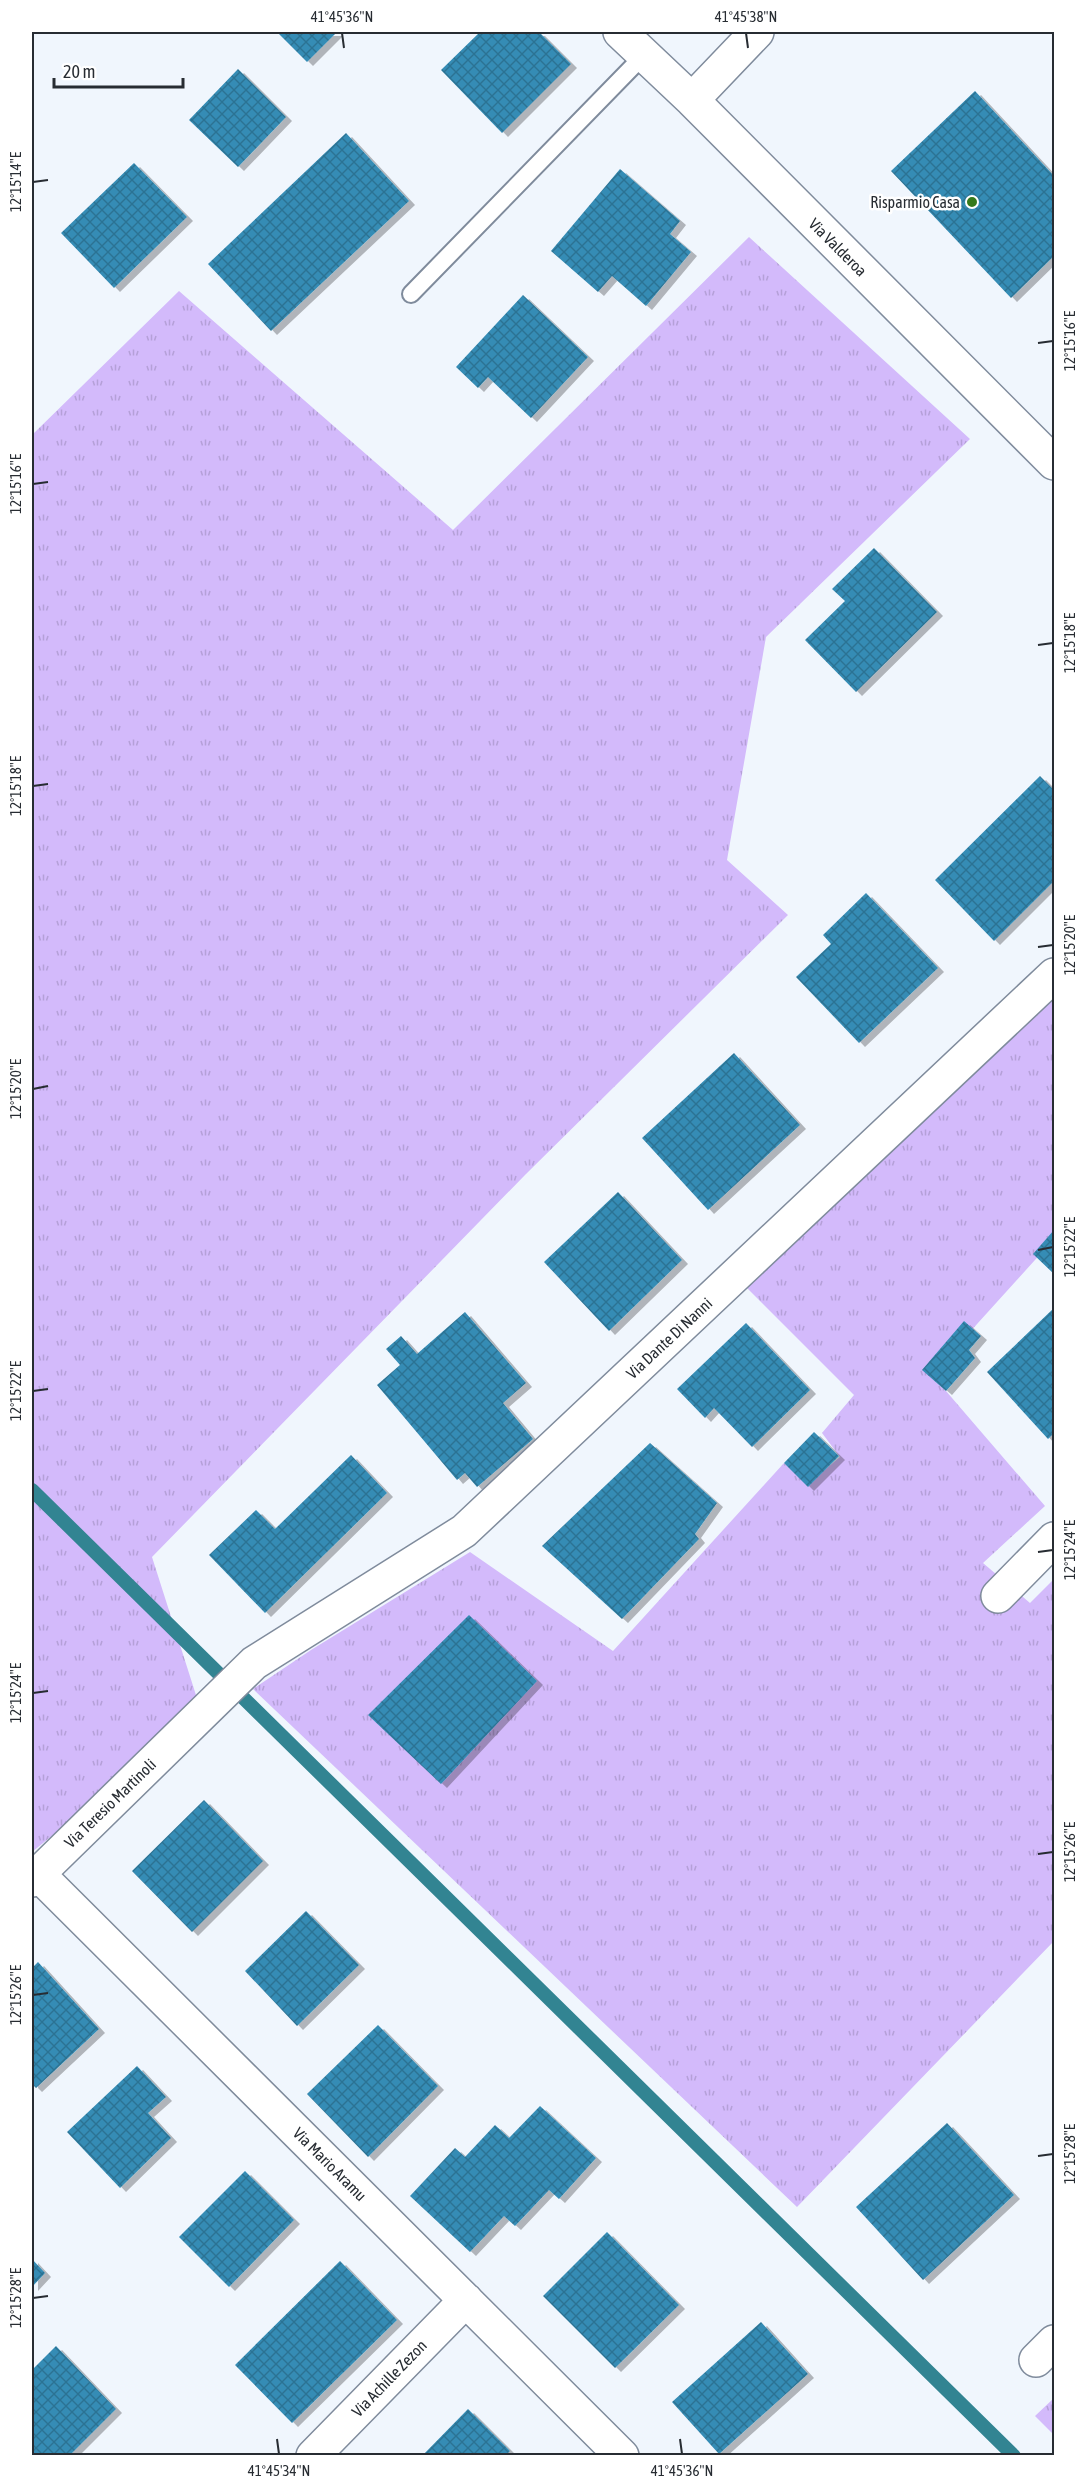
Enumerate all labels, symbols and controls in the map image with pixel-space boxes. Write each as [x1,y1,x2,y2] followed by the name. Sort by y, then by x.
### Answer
[311,8,373,25] text: 41°45'36"N
[715,8,777,25] text: 41°45'38"N
[54,51,183,89] scale bar
[63,61,95,82] text: 20 m
[7,151,24,212] text: 12°15'14"E
[870,193,960,212] place label: Risparmio Casa
[965,195,979,209] marker: Risparmio Casa
[805,214,871,280] street label: Via Valderoa
[1061,310,1078,371] text: 12°15'16"E
[7,453,24,514] text: 12°15'16"E
[1061,612,1078,673] text: 12°15'18"E
[7,755,24,816] text: 12°15'18"E
[1061,914,1078,975] text: 12°15'20"E
[7,1058,24,1119] text: 12°15'20"E
[1061,1216,1078,1277] text: 12°15'22"E
[623,1294,715,1382] street label: Via Dante Di Nanni
[7,1360,24,1421] text: 12°15'22"E
[1061,1519,1078,1580] text: 12°15'24"E
[7,1662,24,1723] text: 12°15'24"E
[61,1755,159,1851] street label: Via Teresio Martinoli
[1061,1821,1078,1882] text: 12°15'26"E
[7,1964,24,2025] text: 12°15'26"E
[1061,2123,1078,2184] text: 12°15'28"E
[290,2124,370,2204] street label: Via Mario Aramu
[7,2267,24,2328] text: 12°15'28"E
[348,2336,430,2420] street label: Via Achille Zezon
[248,2462,310,2479] text: 41°45'34"N
[651,2462,713,2479] text: 41°45'36"N

